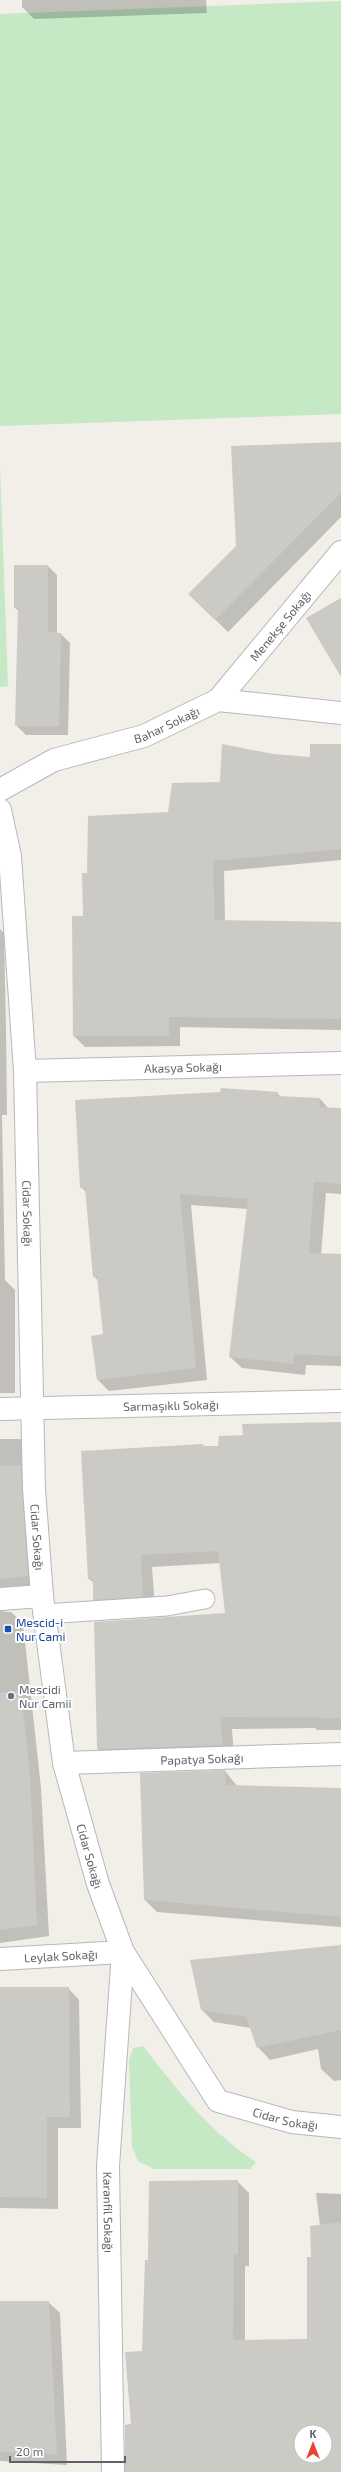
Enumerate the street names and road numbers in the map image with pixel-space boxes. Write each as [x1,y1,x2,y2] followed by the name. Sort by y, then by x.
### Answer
[247,587,313,664] street label: Menekşe Sokağı
[132,703,201,745] street label: Bahar Sokağı
[144,1059,222,1075] street label: Akasya Sokağı
[20,1180,36,1247] street label: Cidar Sokağı
[123,1397,219,1413] street label: Sarmaşıklı Sokağı
[28,1503,47,1571] street label: Cidar Sokağı
[160,1750,244,1767] street label: Papatya Sokağı
[74,1822,106,1890] street label: Cidar Sokağı
[24,1946,98,1965] street label: Leylak Sokağı
[251,2104,319,2132] street label: Cidar Sokağı
[101,2172,116,2253] street label: Karanfil Sokağı

